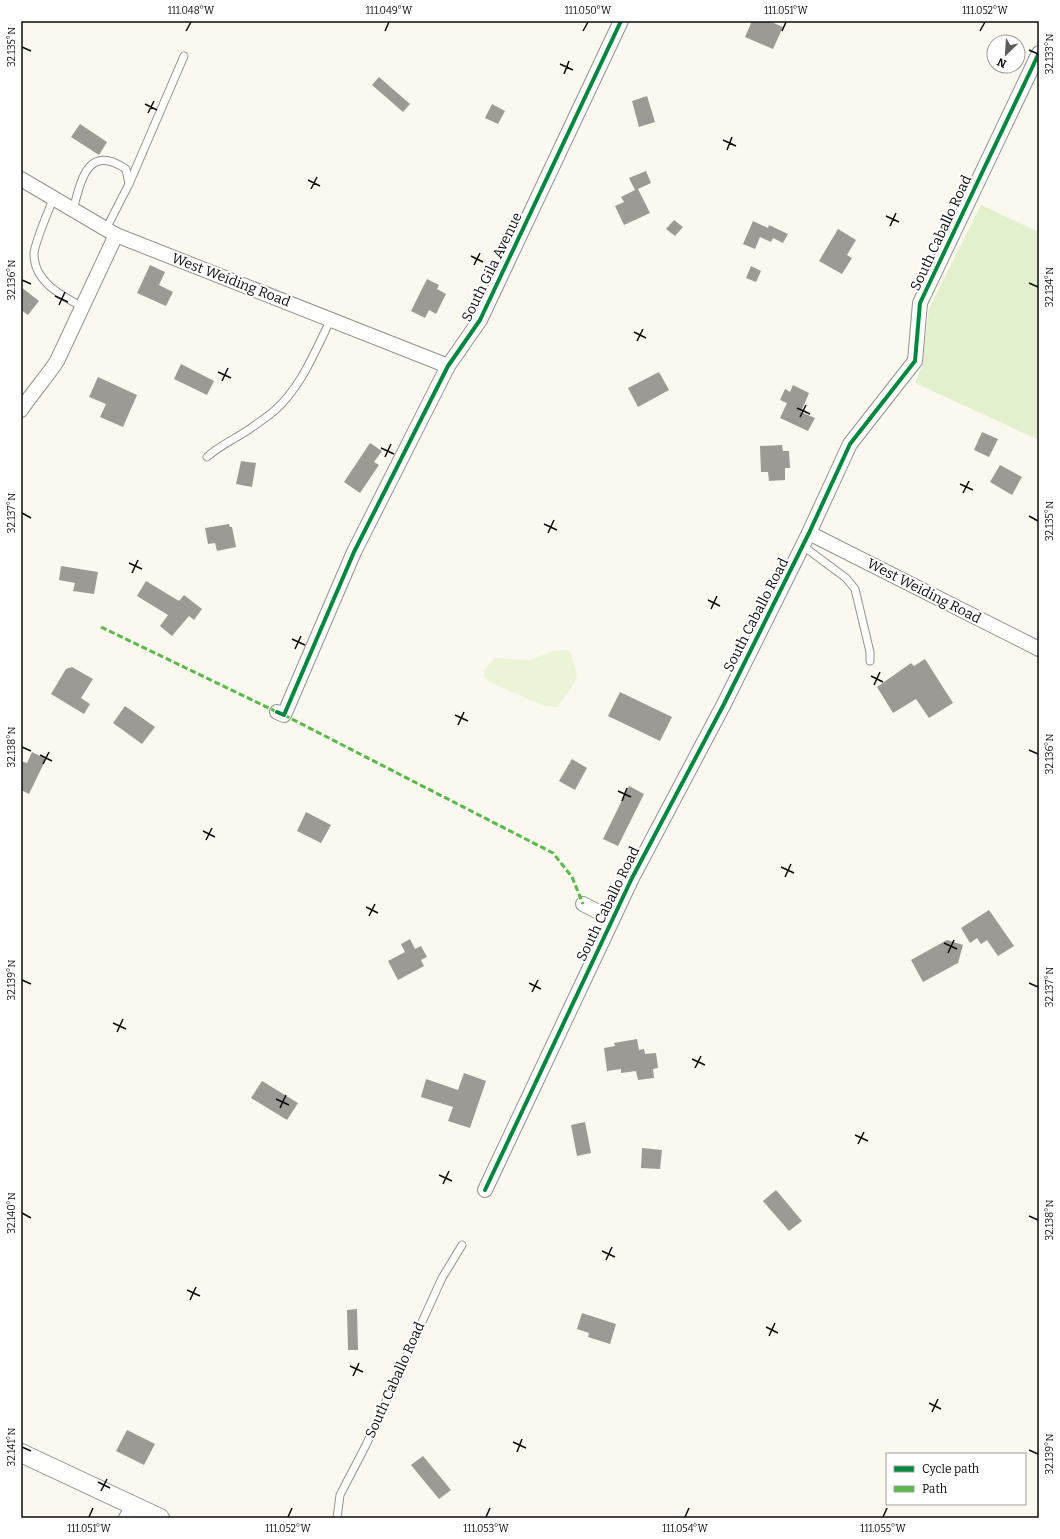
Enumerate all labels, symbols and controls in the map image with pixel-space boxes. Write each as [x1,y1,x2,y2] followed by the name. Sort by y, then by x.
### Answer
[168,5,215,17] text: 111.048°W
[366,5,413,17] text: 111.049°W
[565,5,612,17] text: 111.050°W
[764,5,809,17] text: 111.051°W
[962,5,1008,17] text: 111.052°W
[6,27,18,67] text: 32.135°N
[986,34,1026,74] north arrow
[1044,34,1056,74] text: 32.133°N
[995,55,1009,70] text: N
[907,173,975,293] street label: South Caballo Road
[458,210,526,324] street label: South Gila Avenue
[169,250,293,310] street label: West Weiding Road
[6,260,18,300] text: 32.136°N
[1044,267,1056,307] text: 32.134°N
[6,493,18,533] text: 32.137°N
[1044,501,1056,541] text: 32.135°N
[720,555,792,675] street label: South Caballo Road
[864,555,984,627] street label: West Weiding Road
[6,726,18,768] text: 32.138°N
[1044,734,1056,774] text: 32.136°N
[573,844,643,964] street label: South Caballo Road
[6,960,18,1000] text: 32.139°N
[1044,967,1056,1007] text: 32.137°N
[6,1192,18,1234] text: 32.140°N
[1044,1199,1056,1241] text: 32.138°N
[362,1319,428,1441] street label: South Caballo Road
[6,1428,18,1466] text: 32.141°N
[1044,1434,1056,1474] text: 32.139°N
[886,1453,1026,1505] legend
[922,1462,980,1476] text: Cycle path
[922,1482,948,1496] text: Path
[67,1523,112,1535] text: 111.051°W
[265,1523,311,1535] text: 111.052°W
[463,1523,510,1535] text: 111.053°W
[662,1523,709,1535] text: 111.054°W
[860,1523,906,1535] text: 111.055°W

